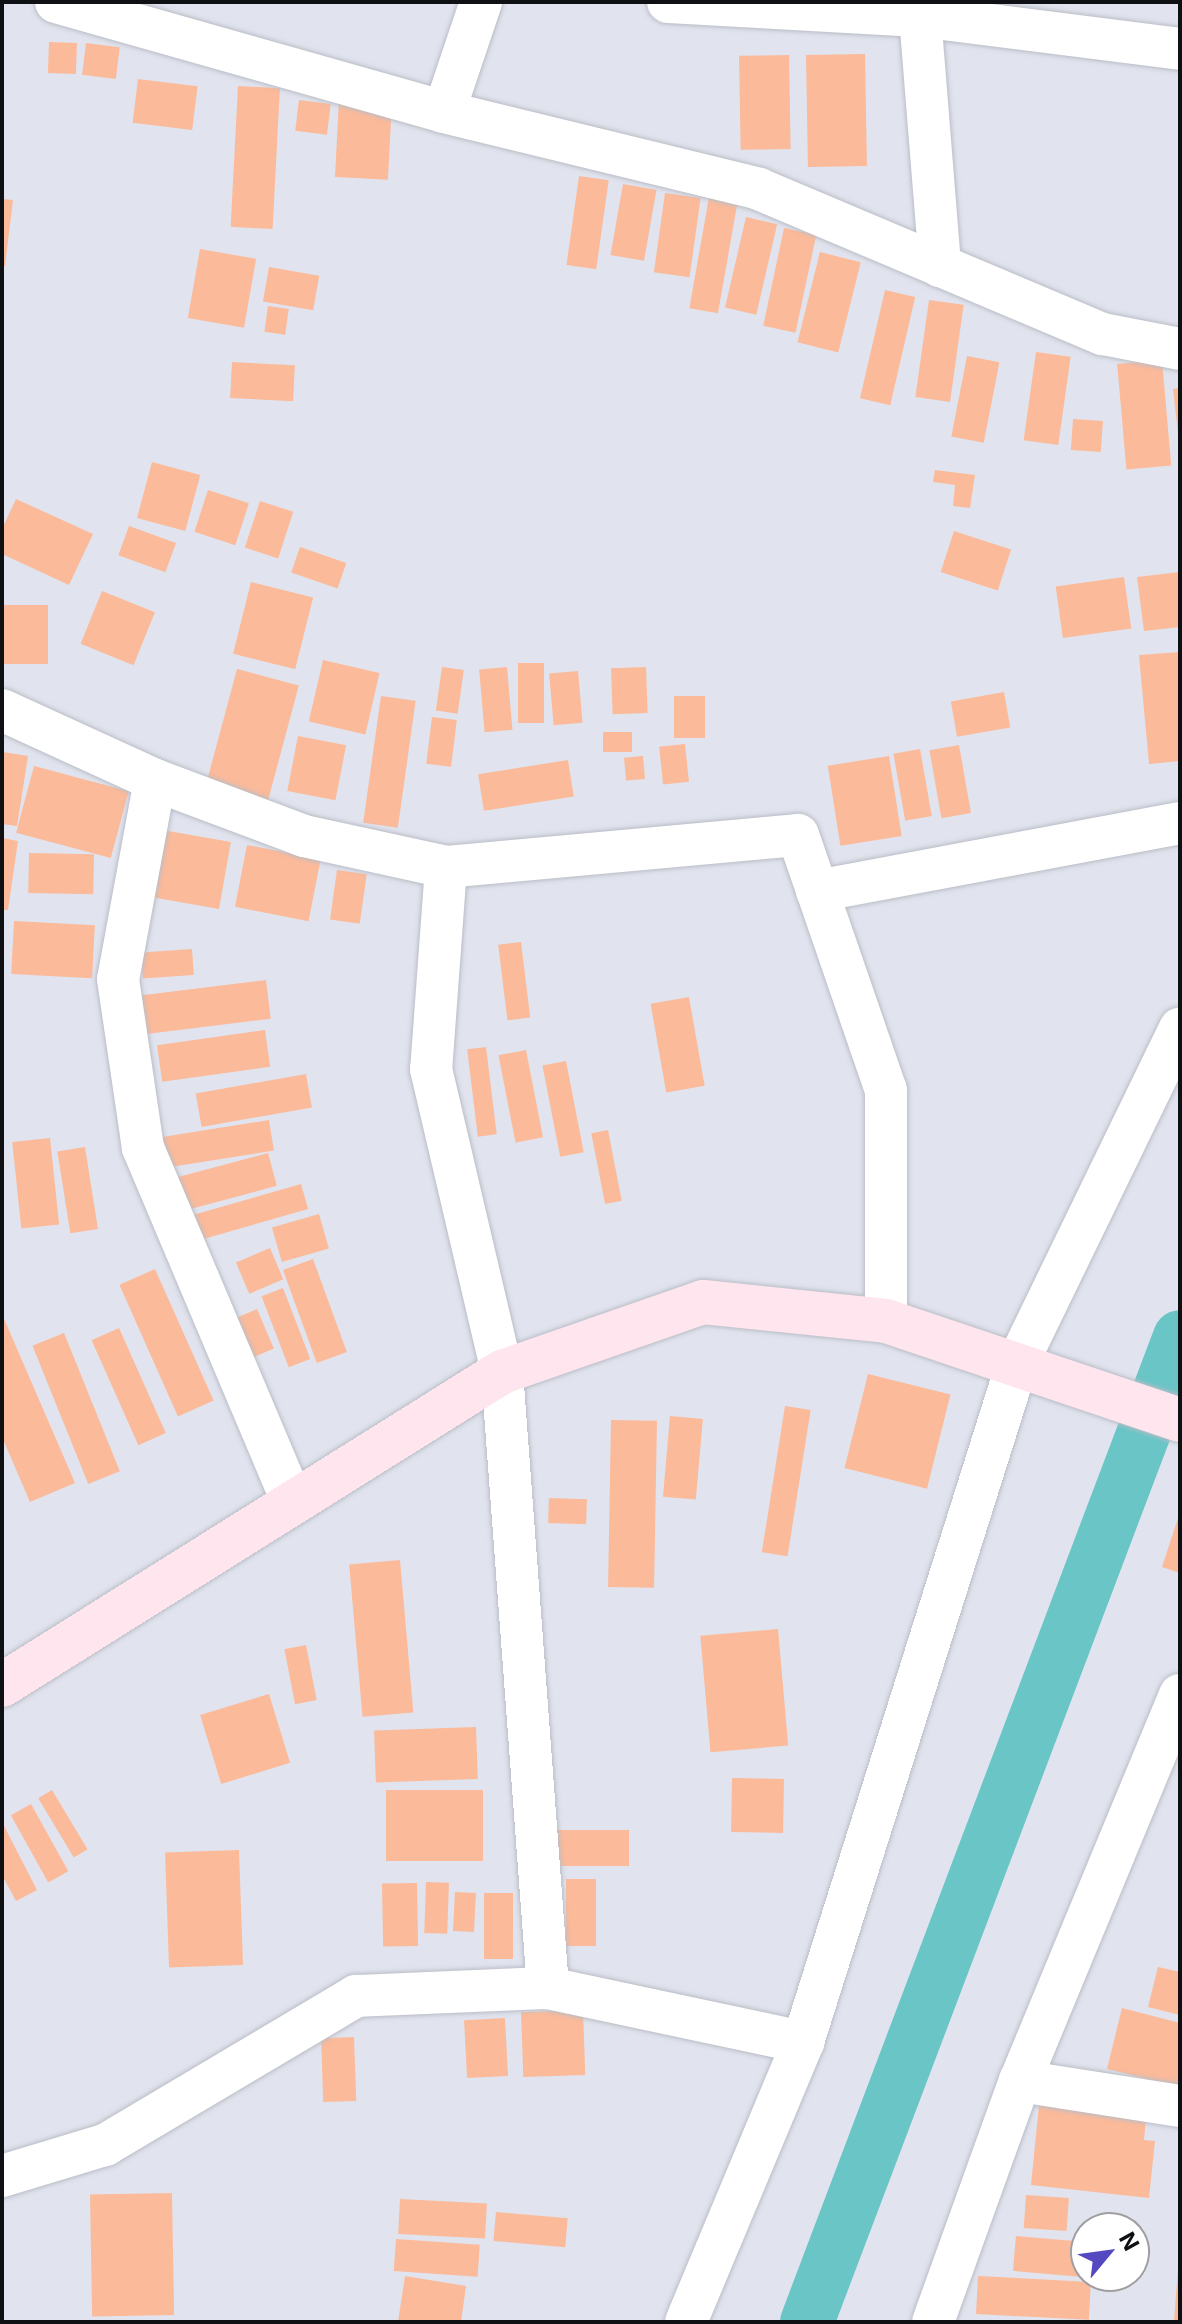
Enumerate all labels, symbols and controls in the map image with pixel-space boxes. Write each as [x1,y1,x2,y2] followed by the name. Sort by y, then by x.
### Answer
[1070,2212,1150,2292] north arrow
[1114,2228,1145,2255] text: N

